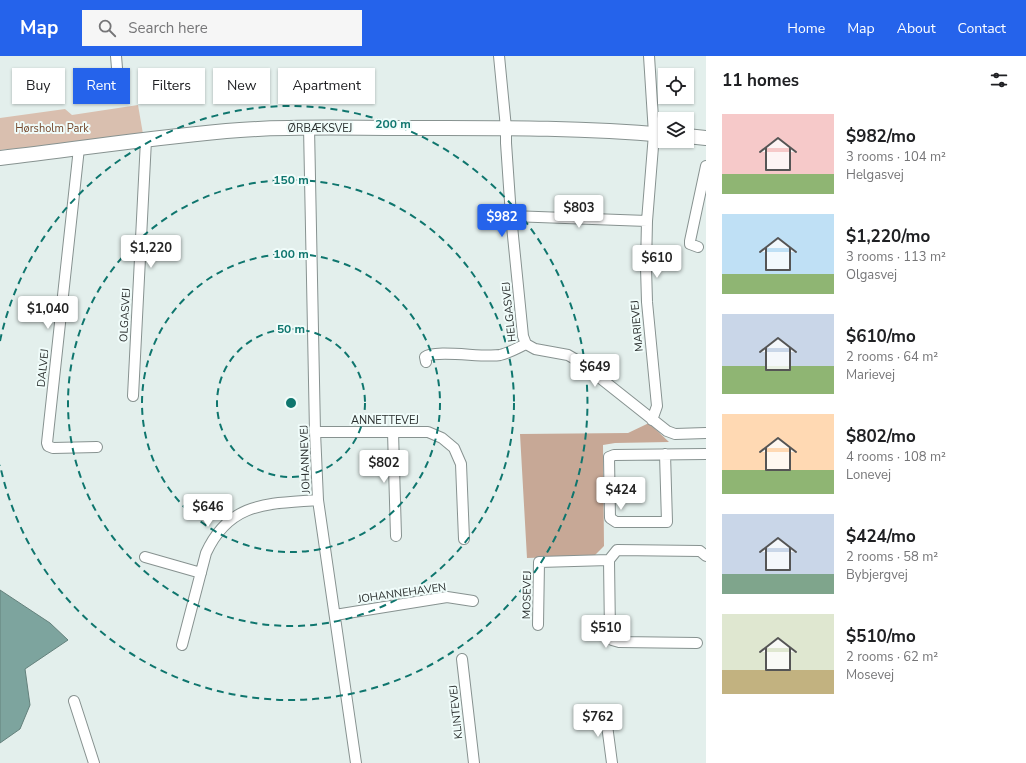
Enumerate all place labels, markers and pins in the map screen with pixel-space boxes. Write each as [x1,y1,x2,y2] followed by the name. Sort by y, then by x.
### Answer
[555,195,603,229] pin: $803
[478,204,526,238] pin: $982
[118,235,184,269] pin: $1,220
[633,245,681,279] pin: $610
[15,296,81,330] pin: $1,040
[571,354,619,388] pin: $649
[284,396,298,410] centre of rings
[360,450,408,484] pin: $802
[597,477,645,511] pin: $424
[184,494,232,528] pin: $646
[582,615,630,649] pin: $510
[574,704,622,738] pin: $762

